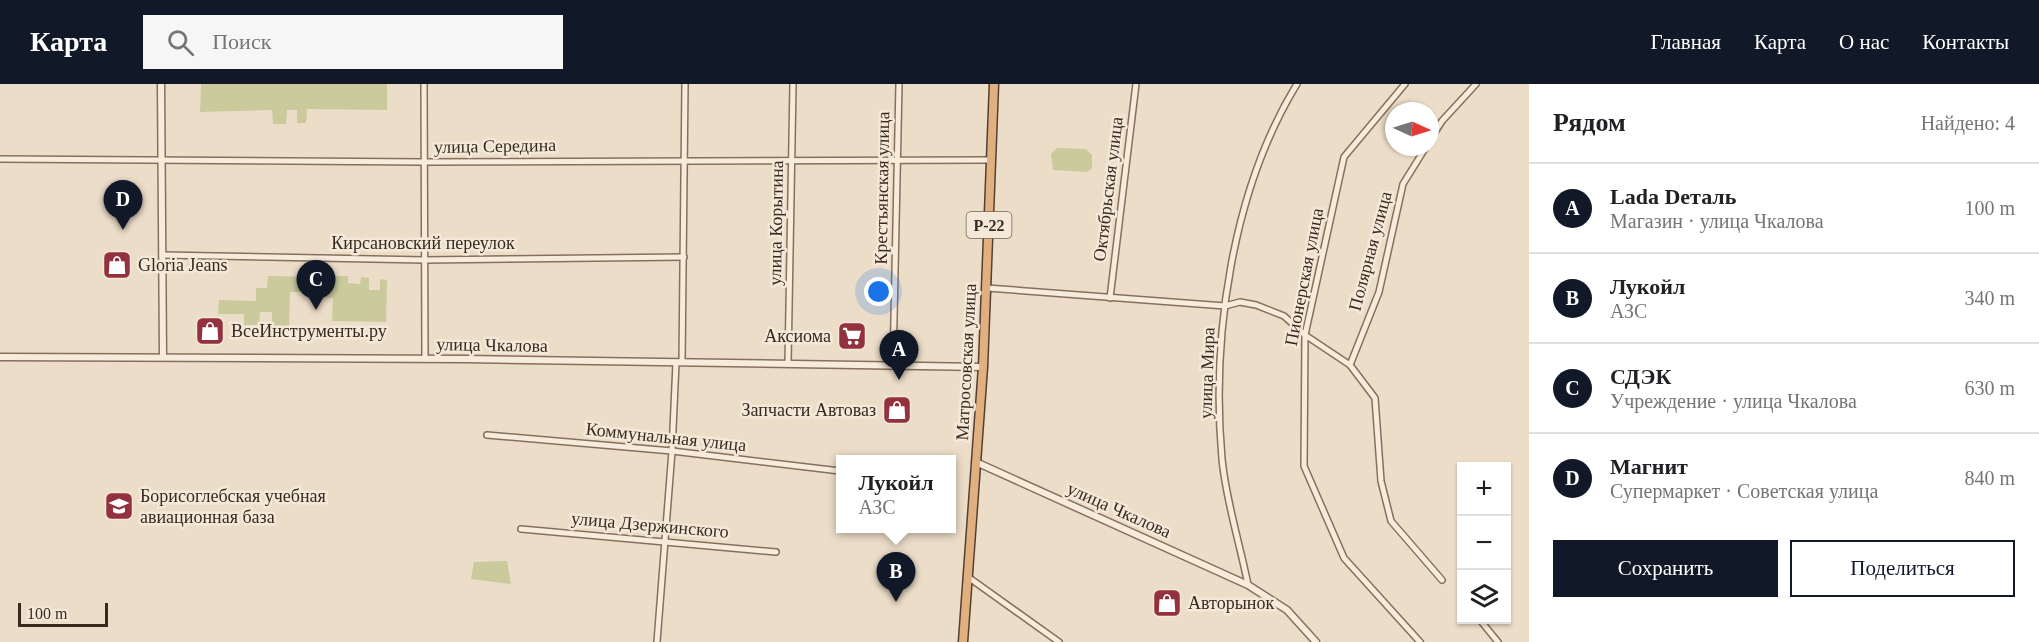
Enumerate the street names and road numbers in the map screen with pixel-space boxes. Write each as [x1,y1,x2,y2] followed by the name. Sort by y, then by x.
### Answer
[871,111,893,265] street label: Крестьянская улица
[1089,116,1127,262] street label: Октябрьская улица
[434,135,556,157] street label: улица Середина
[765,160,787,286] street label: улица Корытина
[1344,189,1396,313] street label: Полярная улица
[1281,206,1327,348] street label: Пионерская улица
[966,212,1012,238] road number: Р-22
[331,233,515,253] street label: Кирсановский переулок
[952,283,980,441] street label: Матросовская улица
[1195,327,1219,419] street label: улица Мира
[436,334,548,356] street label: улица Чкалова
[585,419,747,455] street label: Коммунальная улица
[1064,478,1174,542] street label: улица Чкалова
[570,508,730,542] street label: улица Дзержинского

